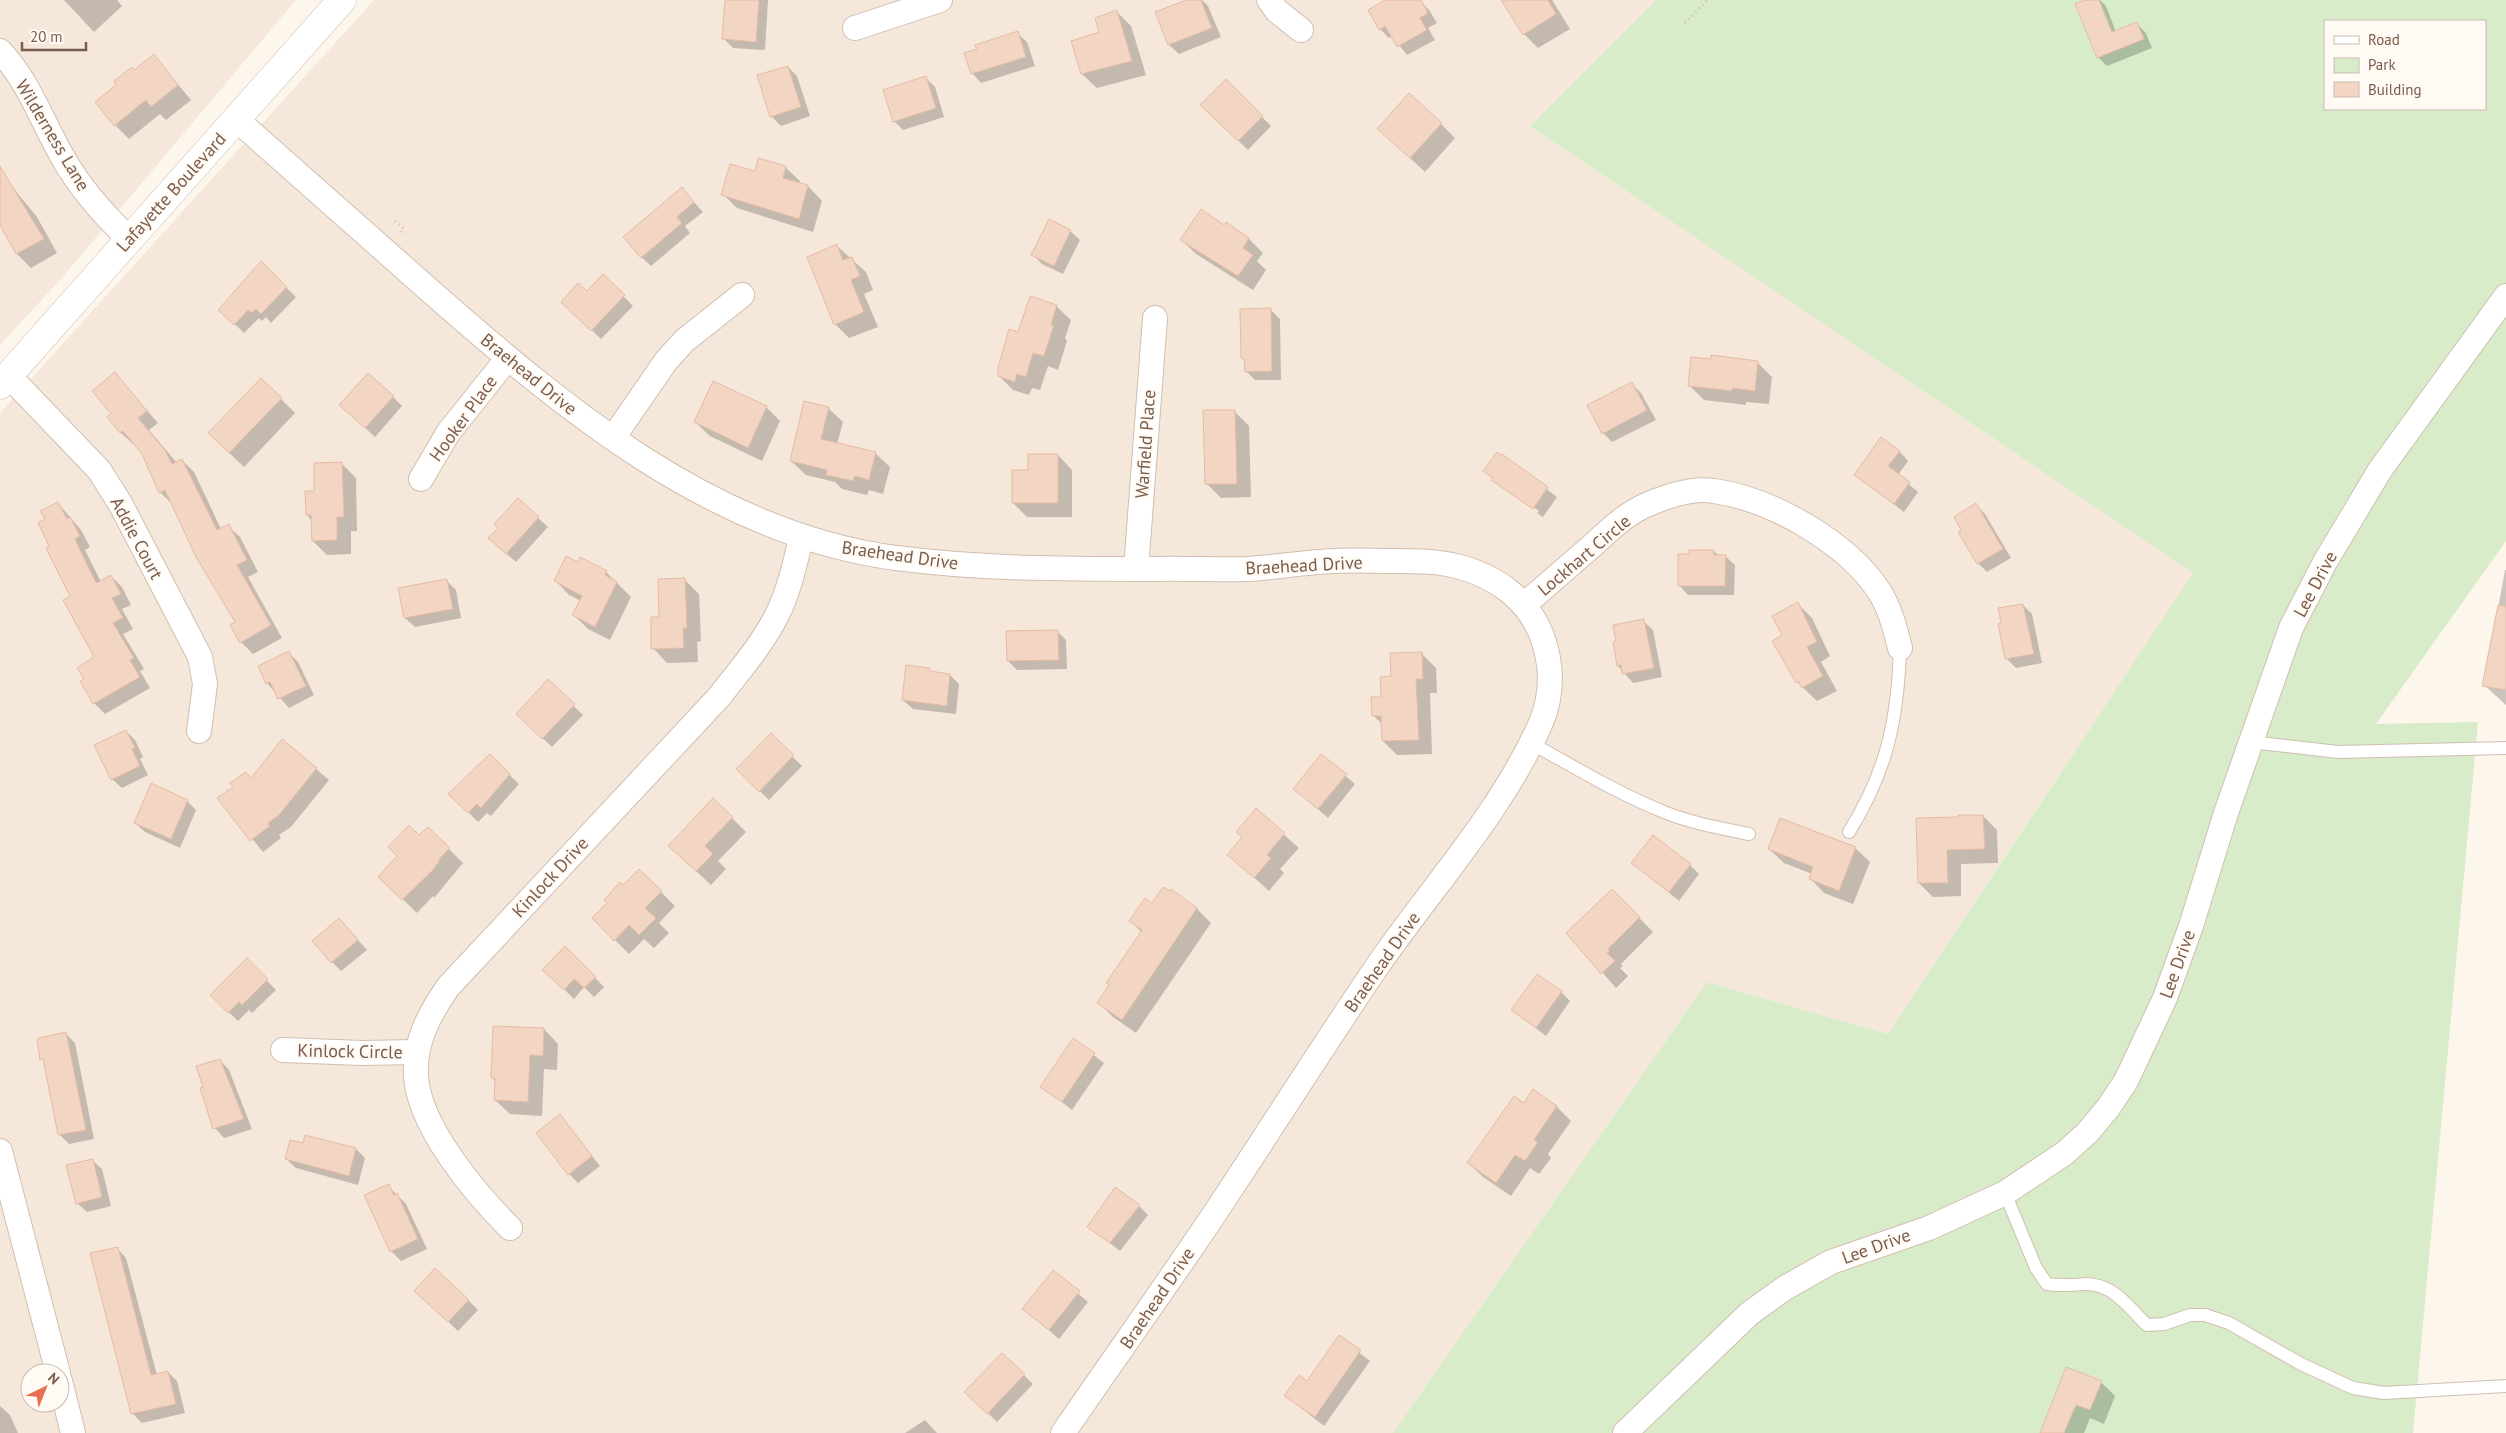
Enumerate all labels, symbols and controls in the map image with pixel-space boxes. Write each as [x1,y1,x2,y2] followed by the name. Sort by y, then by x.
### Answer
[22,20,86,52] scale bar
[2324,20,2486,110] legend
[30,27,63,46] text: 20 m
[2368,30,2400,49] text: Road
[2368,55,2396,74] text: Park
[11,75,95,195] street label: Wilderness Lane
[2368,80,2422,99] text: Building
[111,127,231,257] street label: Lafayette Boulevard
[476,328,582,420] street label: Braehead Drive
[424,370,502,466] street label: Hooker Place
[1130,389,1160,499] street label: Warfield Place
[106,493,168,583] street label: Addie Court
[1533,509,1635,601] street label: Lockhart Circle
[840,535,960,575] street label: Braehead Drive
[2288,547,2342,621] street label: Lee Drive
[1245,550,1363,580] street label: Braehead Drive
[507,832,593,922] street label: Kinlock Drive
[1339,907,1425,1017] street label: Braehead Drive
[2154,926,2200,1002] street label: Lee Drive
[297,1039,403,1063] street label: Kinlock Circle
[1838,1223,1914,1269] street label: Lee Drive
[1115,1243,1199,1353] street label: Braehead Drive
[20,1363,70,1413] north arrow
[44,1369,63,1388] text: N

